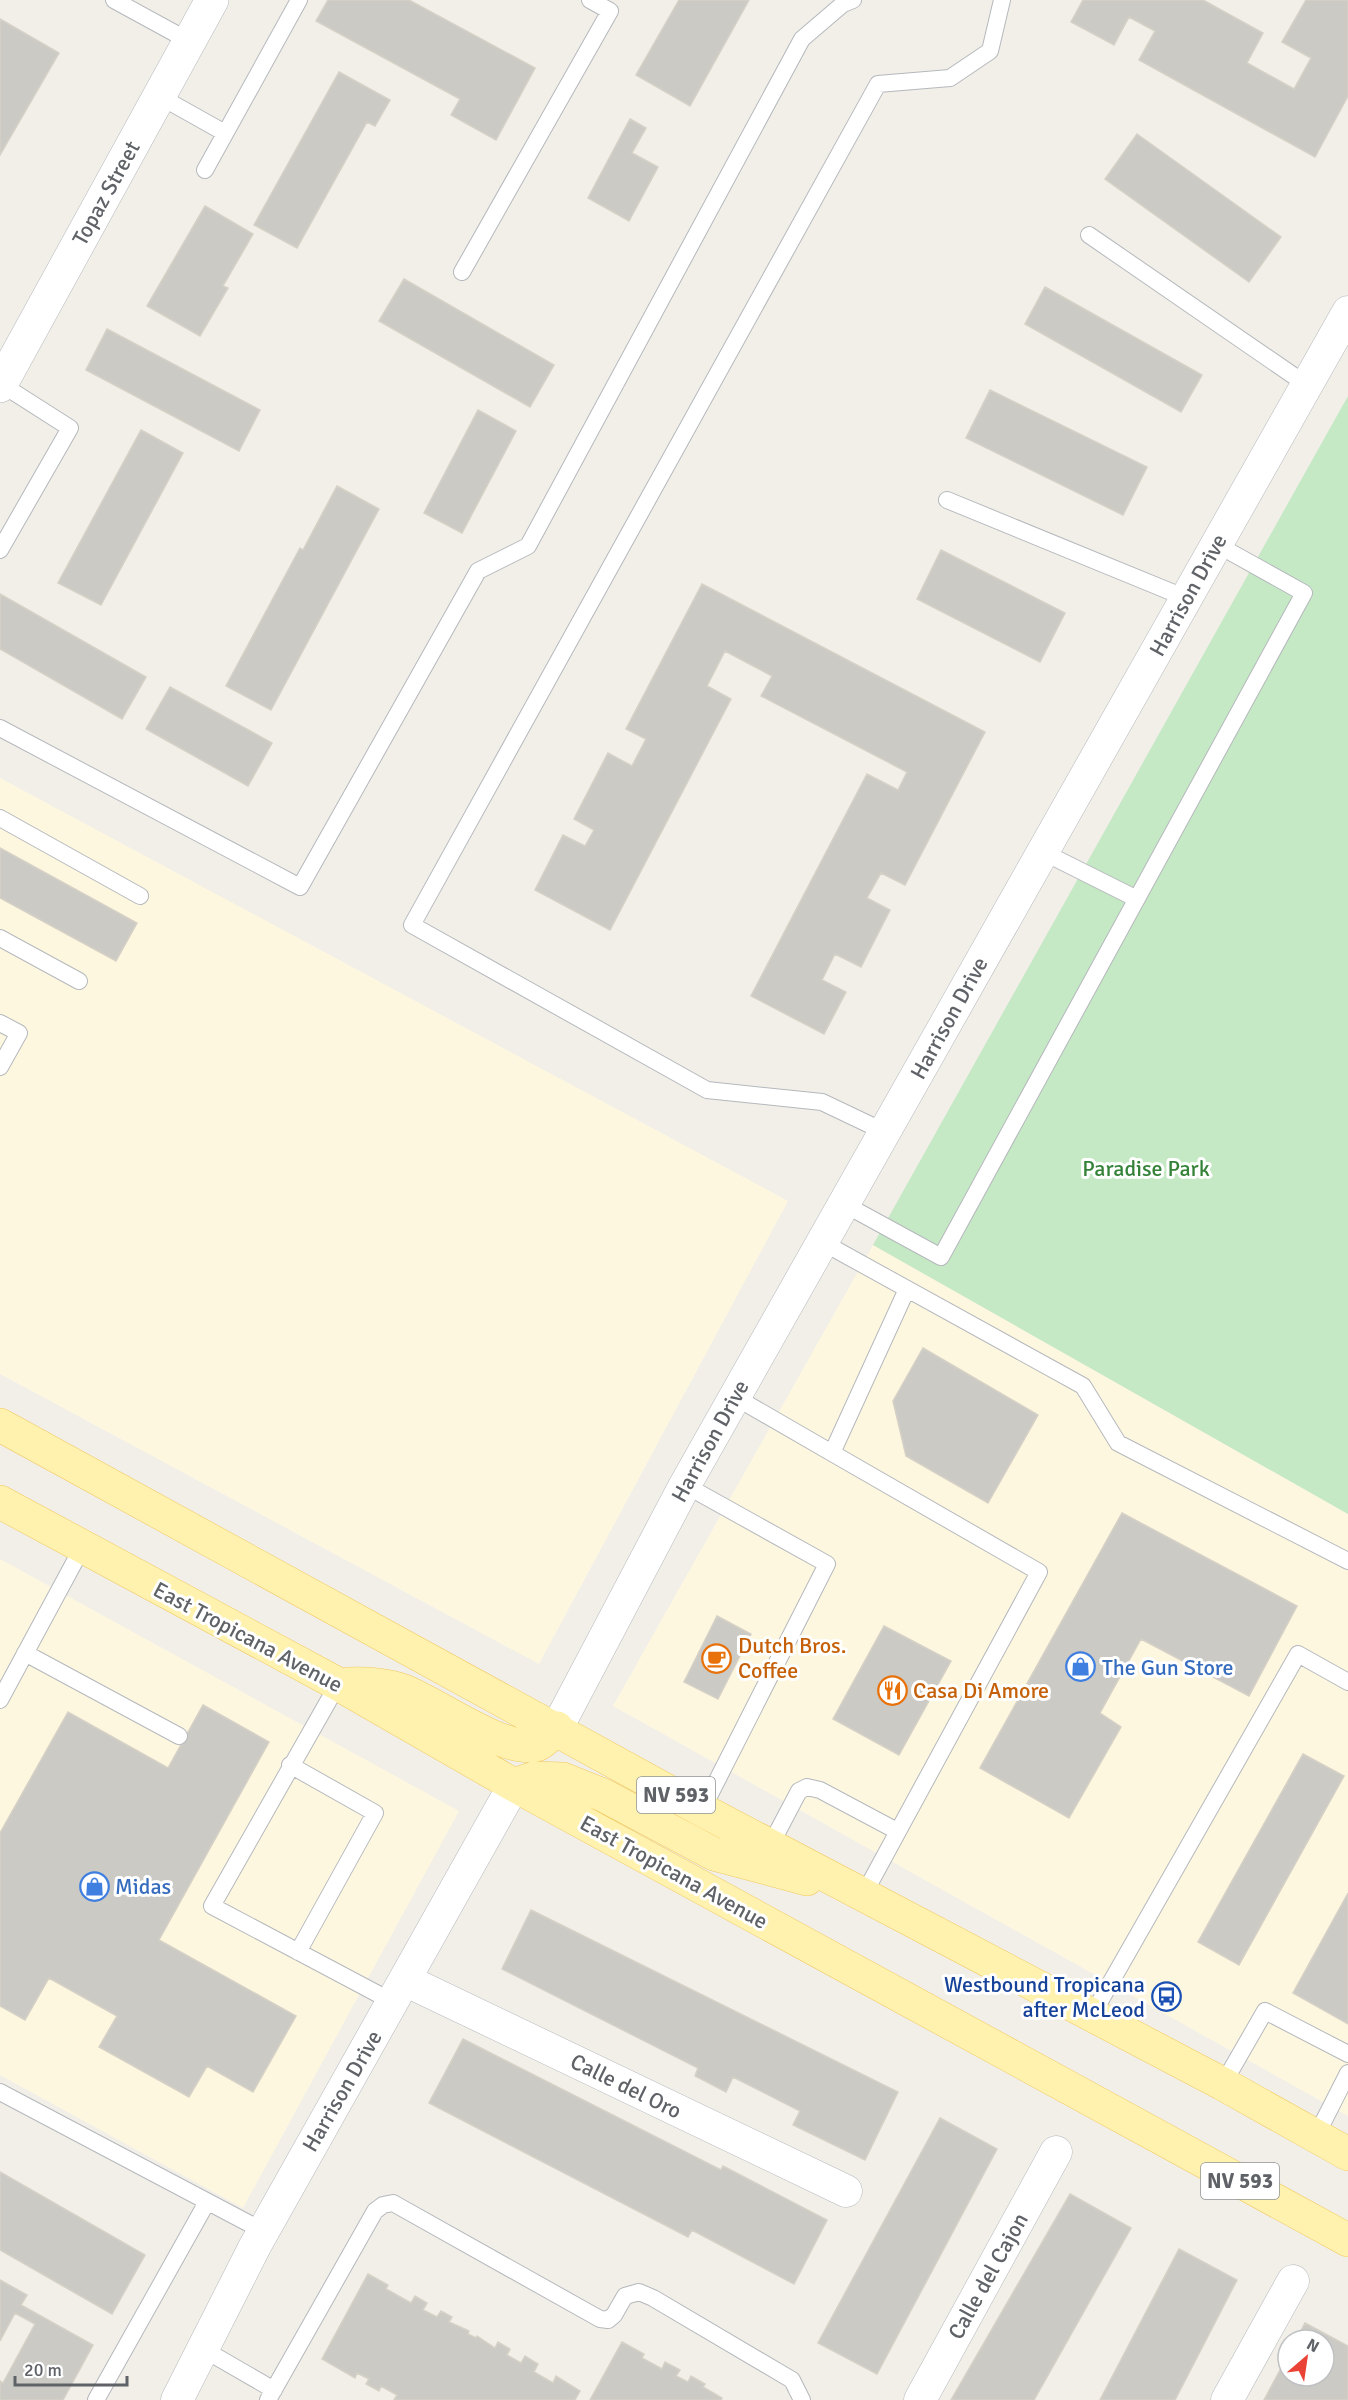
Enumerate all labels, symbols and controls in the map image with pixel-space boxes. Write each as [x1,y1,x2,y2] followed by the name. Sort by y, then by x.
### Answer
[66,136,146,250] street label: Topaz Street
[1143,529,1233,661] street label: Harrison Drive
[904,952,994,1084] street label: Harrison Drive
[1082,1155,1210,1182] park label: Paradise Park
[665,1375,755,1507] street label: Harrison Drive
[149,1576,347,1698] street label: East Tropicana Avenue
[738,1632,847,1684] place label: Dutch Bros. Coffee
[701,1642,733,1674] cafe icon: Dutch Bros. Coffee
[1065,1651,1097,1683] shop icon: The Gun Store
[1102,1654,1234,1681] place label: The Gun Store
[876,1674,908,1706] restaurant icon: Casa Di Amore
[913,1677,1049,1704] place label: Casa Di Amore
[637,1777,715,1813] road number: NV 593
[575,1809,773,1935] street label: East Tropicana Avenue
[78,1870,110,1902] shop icon: Midas
[115,1873,171,1900] place label: Midas
[944,1971,1145,2023] place label: Westbound Tropicana after McLeod
[1150,1981,1182,2013] bus stop icon: Westbound Tropicana after McLeod
[296,2026,388,2156] street label: Harrison Drive
[566,2048,686,2124] street label: Calle del Oro
[1201,2163,1279,2199] road number: NV 593
[942,2208,1034,2344] street label: Calle del Cajon
[1276,2328,1336,2388] north arrow
[1303,2334,1323,2357] text: N
[15,2349,128,2387] scale bar
[24,2359,62,2381] text: 20 m

